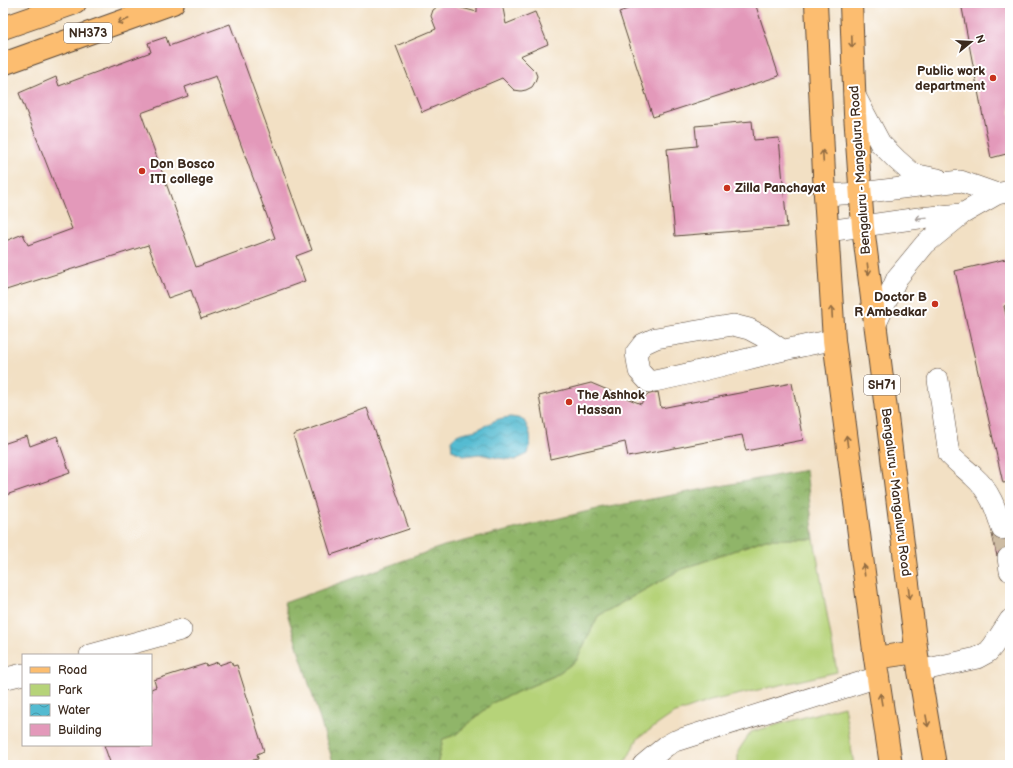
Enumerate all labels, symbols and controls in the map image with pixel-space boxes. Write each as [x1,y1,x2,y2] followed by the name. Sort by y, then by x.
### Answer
[117,18,130,25] one-way arrow
[951,22,991,62] north arrow
[64,23,112,43] road number: NH373
[973,33,987,45] text: N
[849,35,856,48] one-way arrow
[915,63,986,94] place label: Public work department
[988,73,998,83] marker: Public work department
[846,85,874,255] street label: Bengaluru - Mangaluru Road
[819,150,826,163] one-way arrow
[150,156,215,187] place label: Don Bosco ITI college
[137,166,147,176] marker: Don Bosco ITI college
[735,180,826,196] place label: Zilla Panchayat
[722,183,732,193] marker: Zilla Panchayat
[915,214,928,222] one-way arrow
[864,262,872,275] one-way arrow
[854,289,928,320] place label: Doctor B R Ambedkar
[930,299,940,309] marker: Doctor B R Ambedkar
[829,306,836,319] one-way arrow
[864,375,900,395] road number: SH71
[577,387,645,418] place label: The Ashhok Hassan
[564,397,574,407] marker: The Ashhok Hassan
[878,407,914,577] street label: Bengaluru - Mangaluru Road
[843,435,851,448] one-way arrow
[860,564,867,577] one-way arrow
[905,586,913,599] one-way arrow
[22,654,152,746] legend
[58,663,87,678] text: Road
[58,683,82,698] text: Park
[877,693,885,706] one-way arrow
[58,703,90,718] text: Water
[923,715,931,728] one-way arrow
[58,723,102,738] text: Building

